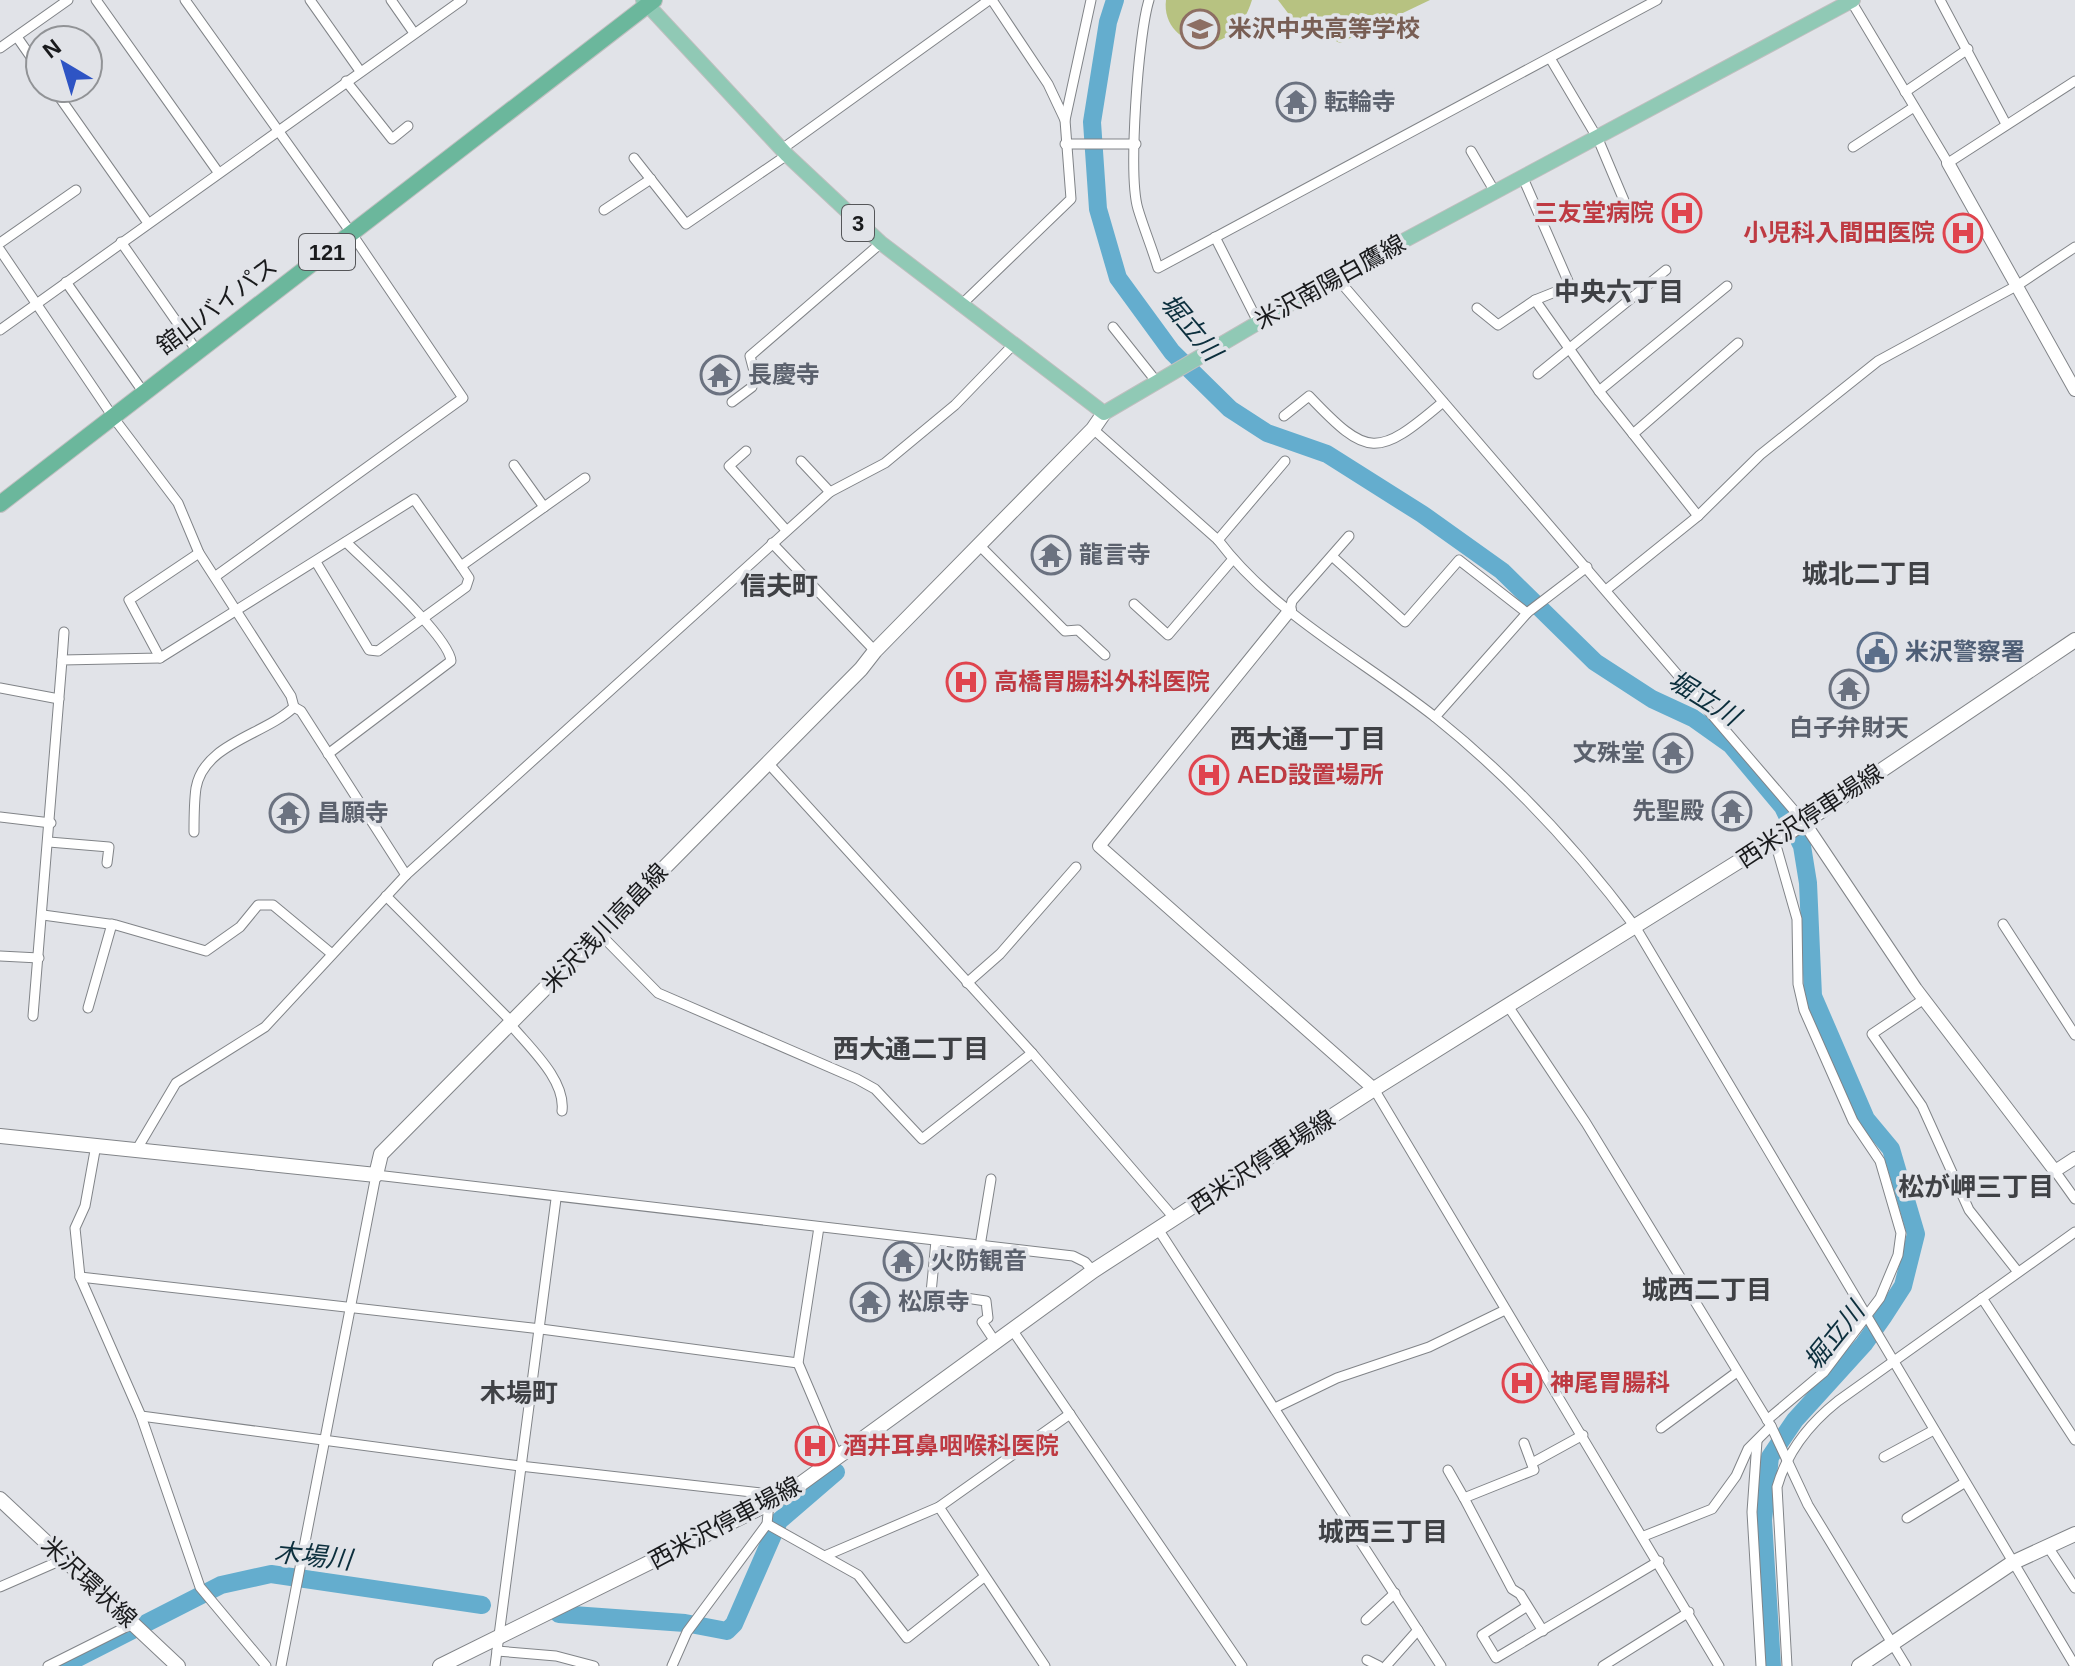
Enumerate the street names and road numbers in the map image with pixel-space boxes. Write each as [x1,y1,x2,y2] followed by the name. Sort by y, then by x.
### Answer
[842,205,874,241] road number: 3
[1250,229,1410,334] street label: 米沢南陽白鷹線
[299,234,355,270] road number: 121
[151,252,282,360] street label: 舘山バイパス
[1732,759,1888,873] street label: 西米沢停車場線
[537,858,673,997] street label: 米沢浅川高畠線
[1184,1105,1340,1219] street label: 西米沢停車場線
[644,1471,805,1574] street label: 西米沢停車場線
[36,1531,142,1632] street label: 米沢環状線

